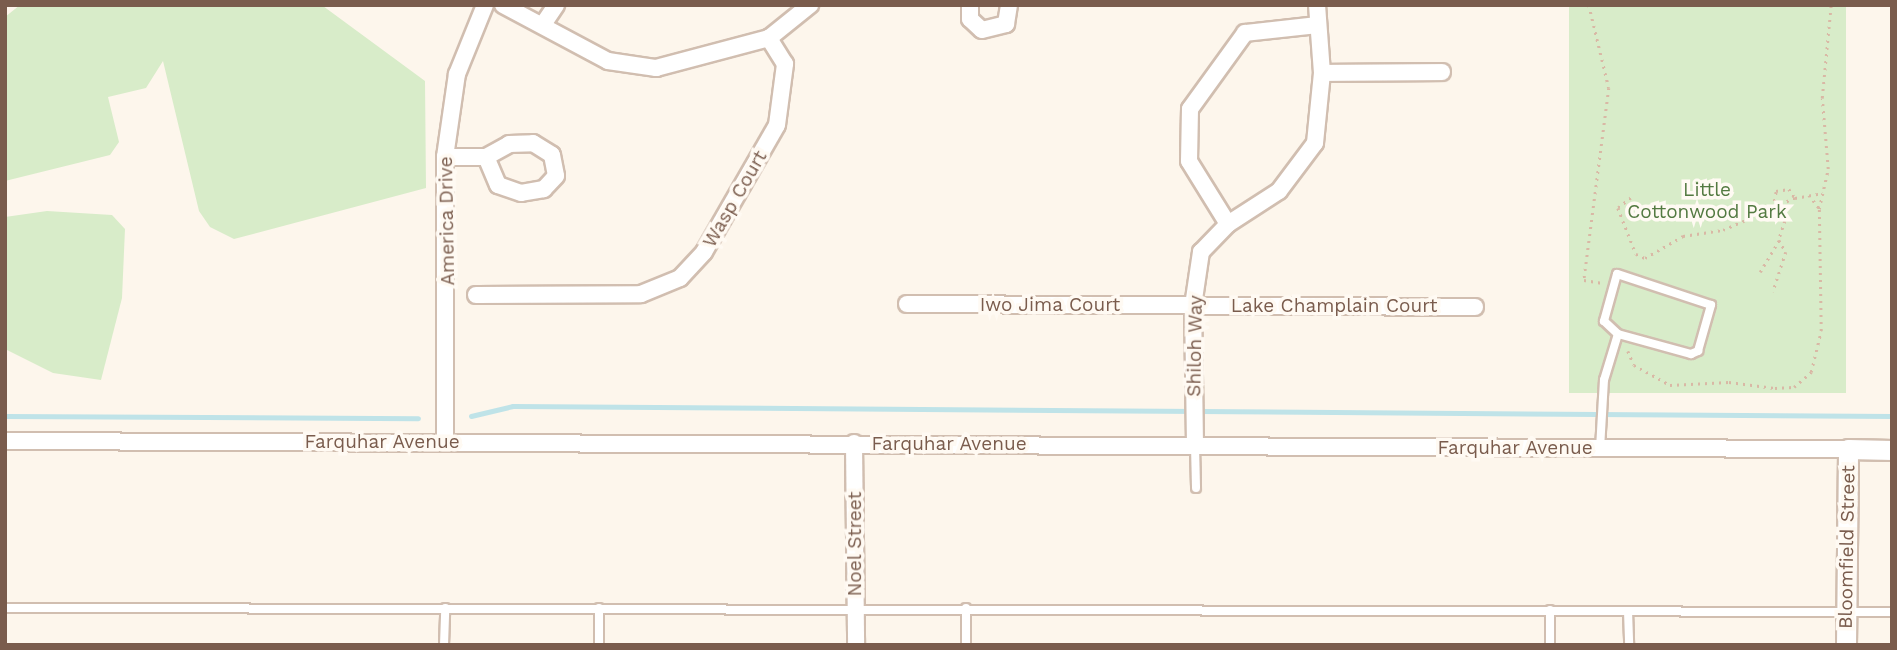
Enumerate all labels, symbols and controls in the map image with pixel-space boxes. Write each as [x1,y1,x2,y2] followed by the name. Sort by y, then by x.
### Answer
[698,147,772,251] street label: Wasp Court
[434,156,460,286] street label: America Drive
[1627,179,1787,223] park label: Little Cottonwood Park
[979,294,1121,316] street label: Iwo Jima Court
[1183,295,1207,397] street label: Shiloh Way
[1231,295,1437,317] street label: Lake Champlain Court
[304,431,460,453] street label: Farquhar Avenue
[871,433,1027,455] street label: Farquhar Avenue
[1437,437,1593,459] street label: Farquhar Avenue
[1834,465,1860,629] street label: Bloomfield Street
[844,491,866,597] street label: Noel Street

